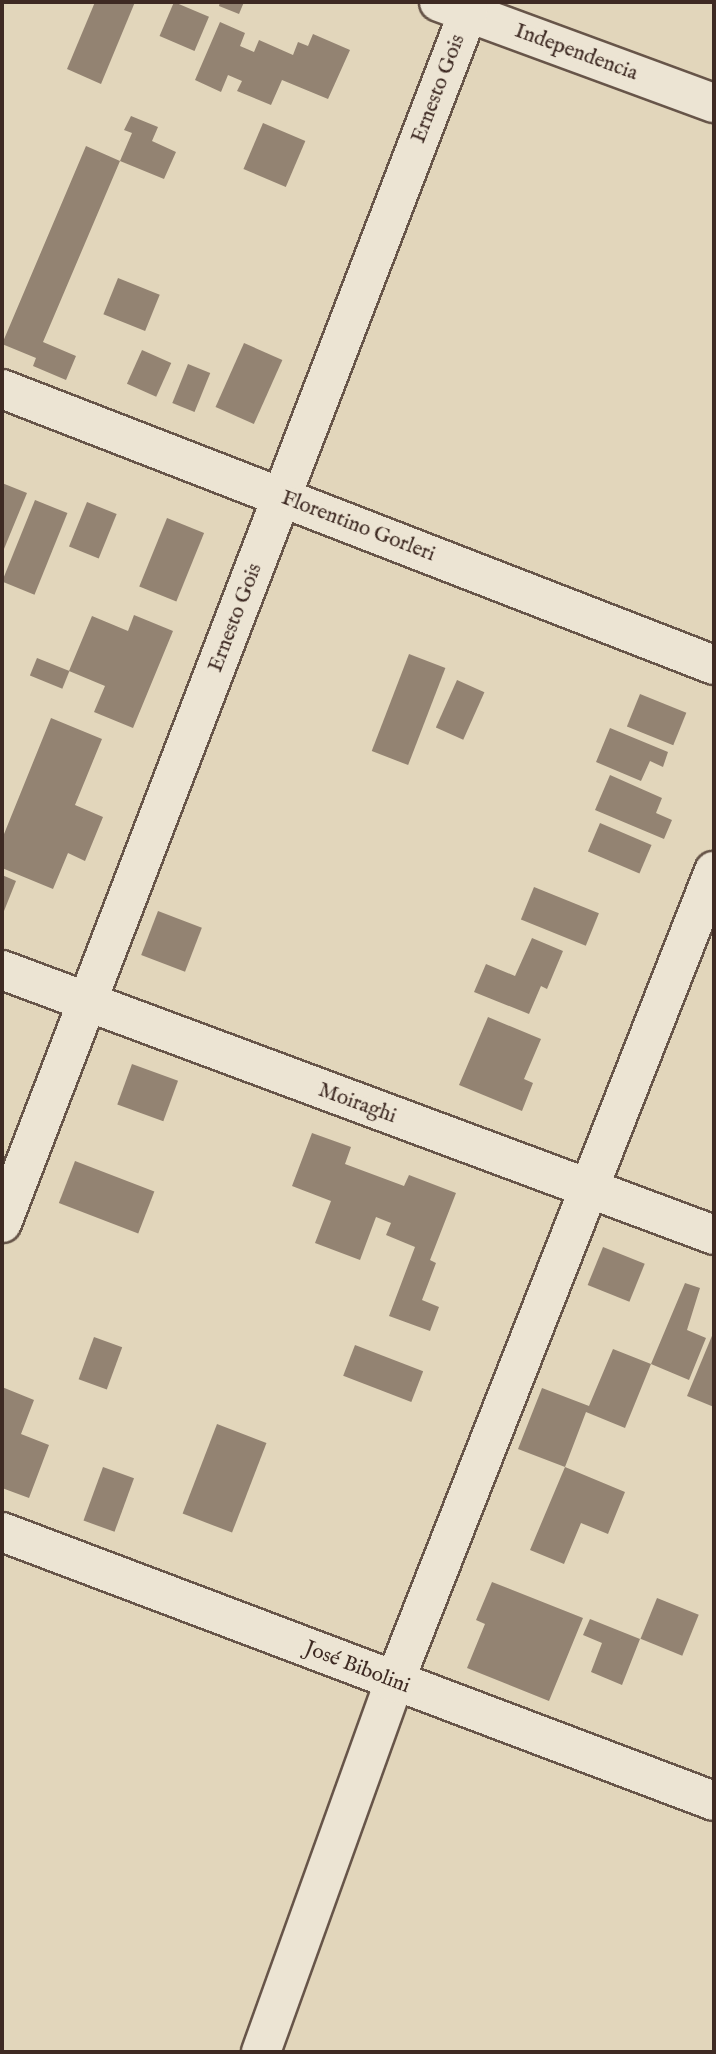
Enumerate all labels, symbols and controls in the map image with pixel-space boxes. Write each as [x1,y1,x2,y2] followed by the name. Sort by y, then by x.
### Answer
[511,19,641,87] street label: Independencia
[407,31,471,147] street label: Ernesto Gois
[277,486,439,568] street label: Florentino Gorleri
[204,560,268,676] street label: Ernesto Gois
[314,1078,400,1130] street label: Moiraghi
[301,1636,413,1700] street label: José Bibolini

